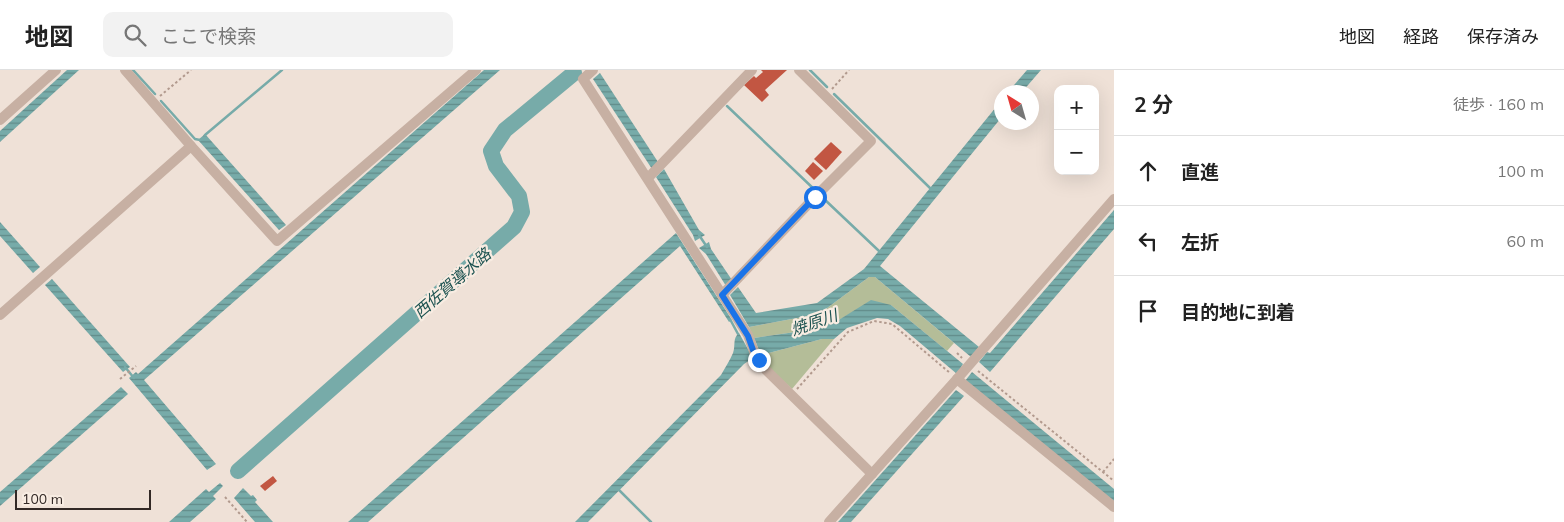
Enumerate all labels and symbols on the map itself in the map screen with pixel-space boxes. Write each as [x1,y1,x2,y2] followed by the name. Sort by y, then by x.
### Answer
[994,85,1039,130] north arrow
[804,186,827,209] route start
[409,243,496,322] water label: 西佐賀導水路
[788,304,842,339] water label: 焼原川
[748,349,771,372] route end
[15,487,151,510] scale bar

